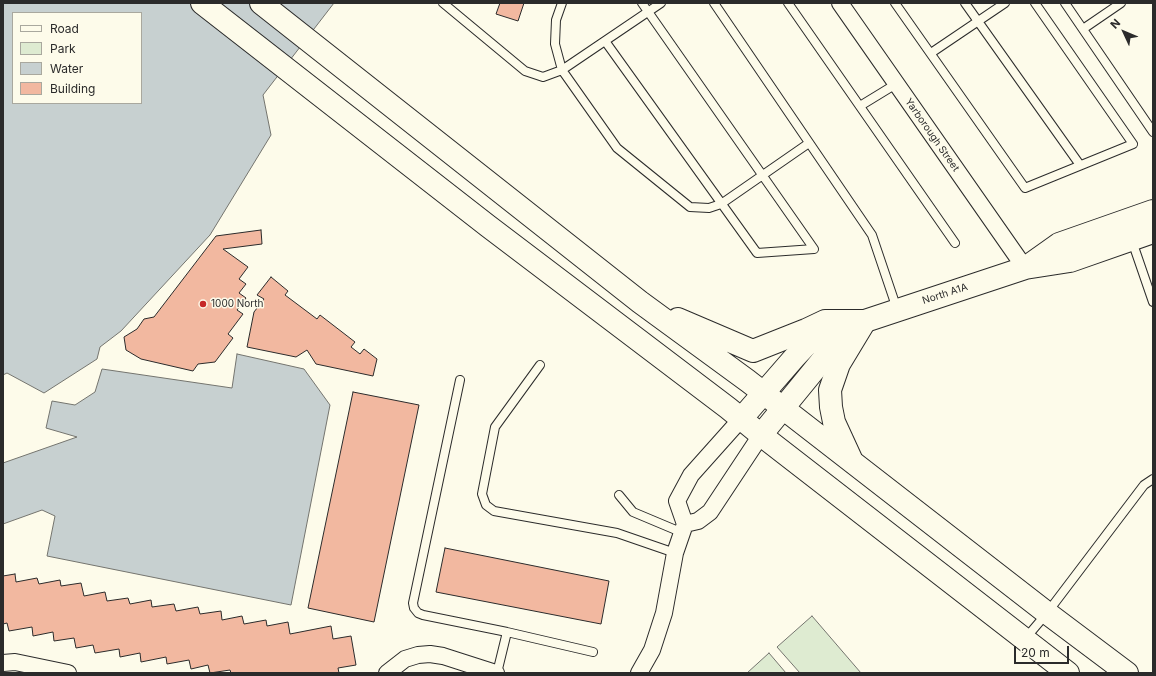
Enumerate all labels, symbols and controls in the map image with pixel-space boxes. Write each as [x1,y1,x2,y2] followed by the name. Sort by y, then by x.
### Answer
[12,12,142,104] legend
[1104,12,1144,52] north arrow
[1107,16,1123,32] text: N
[50,21,79,36] text: Road
[50,41,76,56] text: Park
[50,61,83,76] text: Water
[50,81,95,96] text: Building
[902,96,962,174] street label: Yarborough Street
[921,281,969,307] street label: North A1A
[211,298,263,310] place label: 1000 North
[198,299,208,309] marker: 1000 North
[1016,638,1071,664] scale bar
[1021,645,1050,660] text: 20 m

